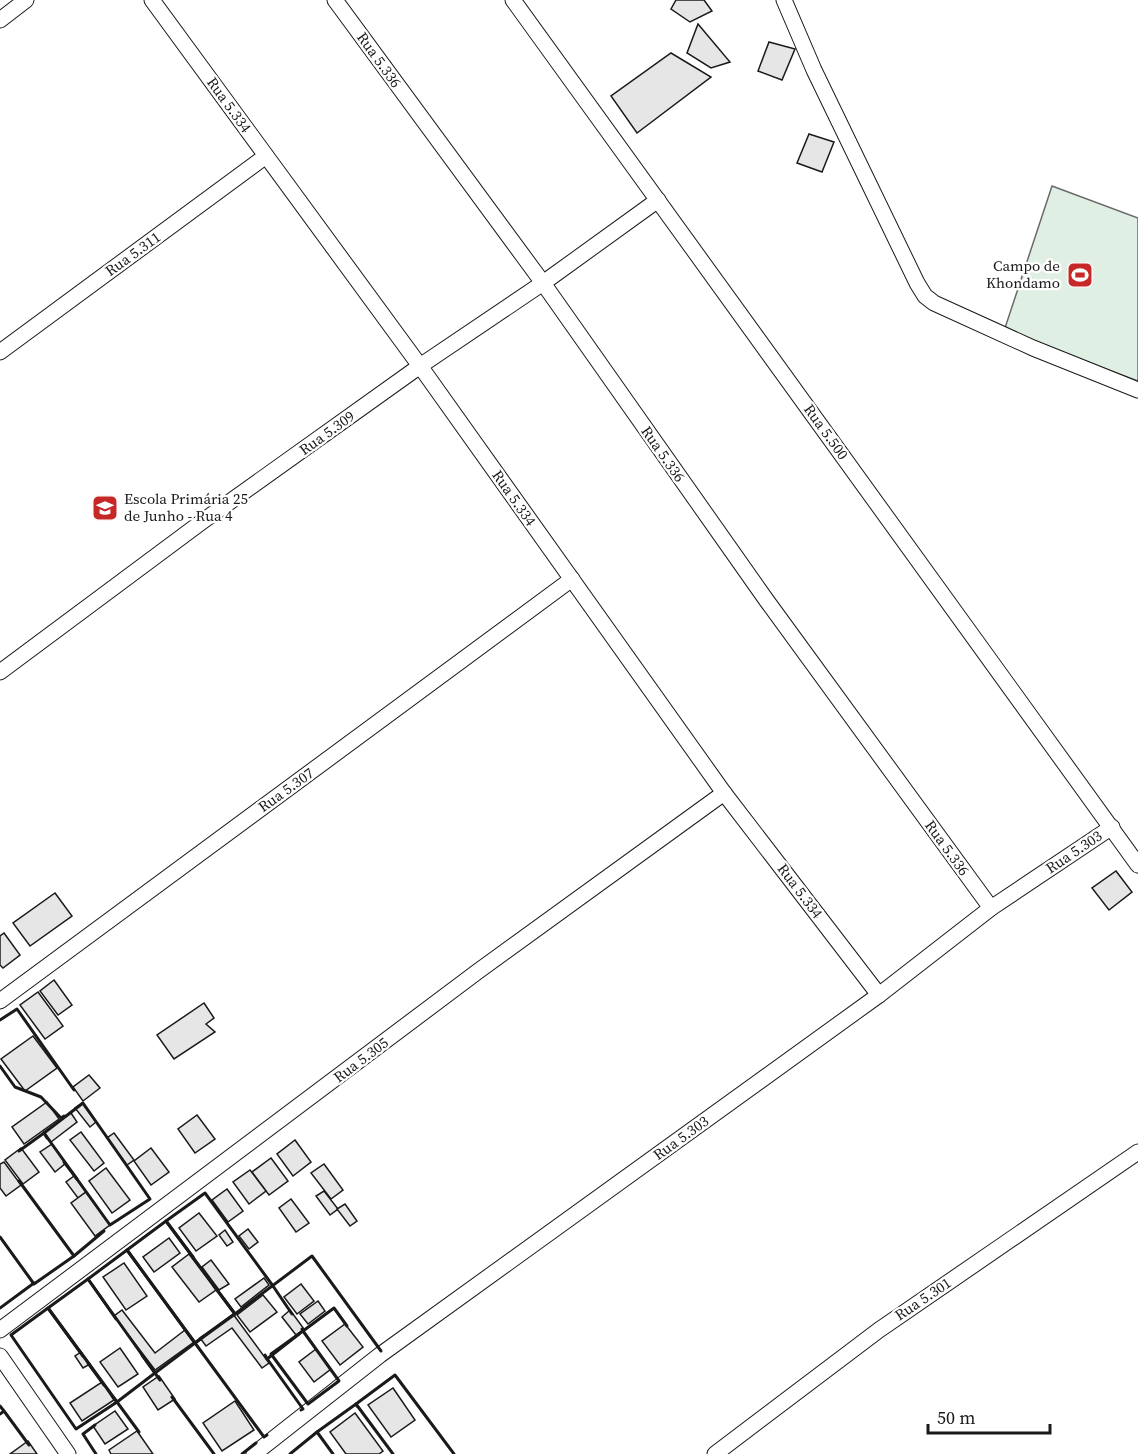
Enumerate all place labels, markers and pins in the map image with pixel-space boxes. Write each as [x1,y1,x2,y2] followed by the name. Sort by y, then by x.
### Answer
[986,255,1060,293] place label: Campo de Khondamo
[1065,260,1095,290] sports icon: Campo de Khondamo
[124,488,248,526] place label: Escola Primária 25 de Junho - Rua 4
[90,493,120,523] school or university icon: Escola Primária 25 de Junho - Rua 4

